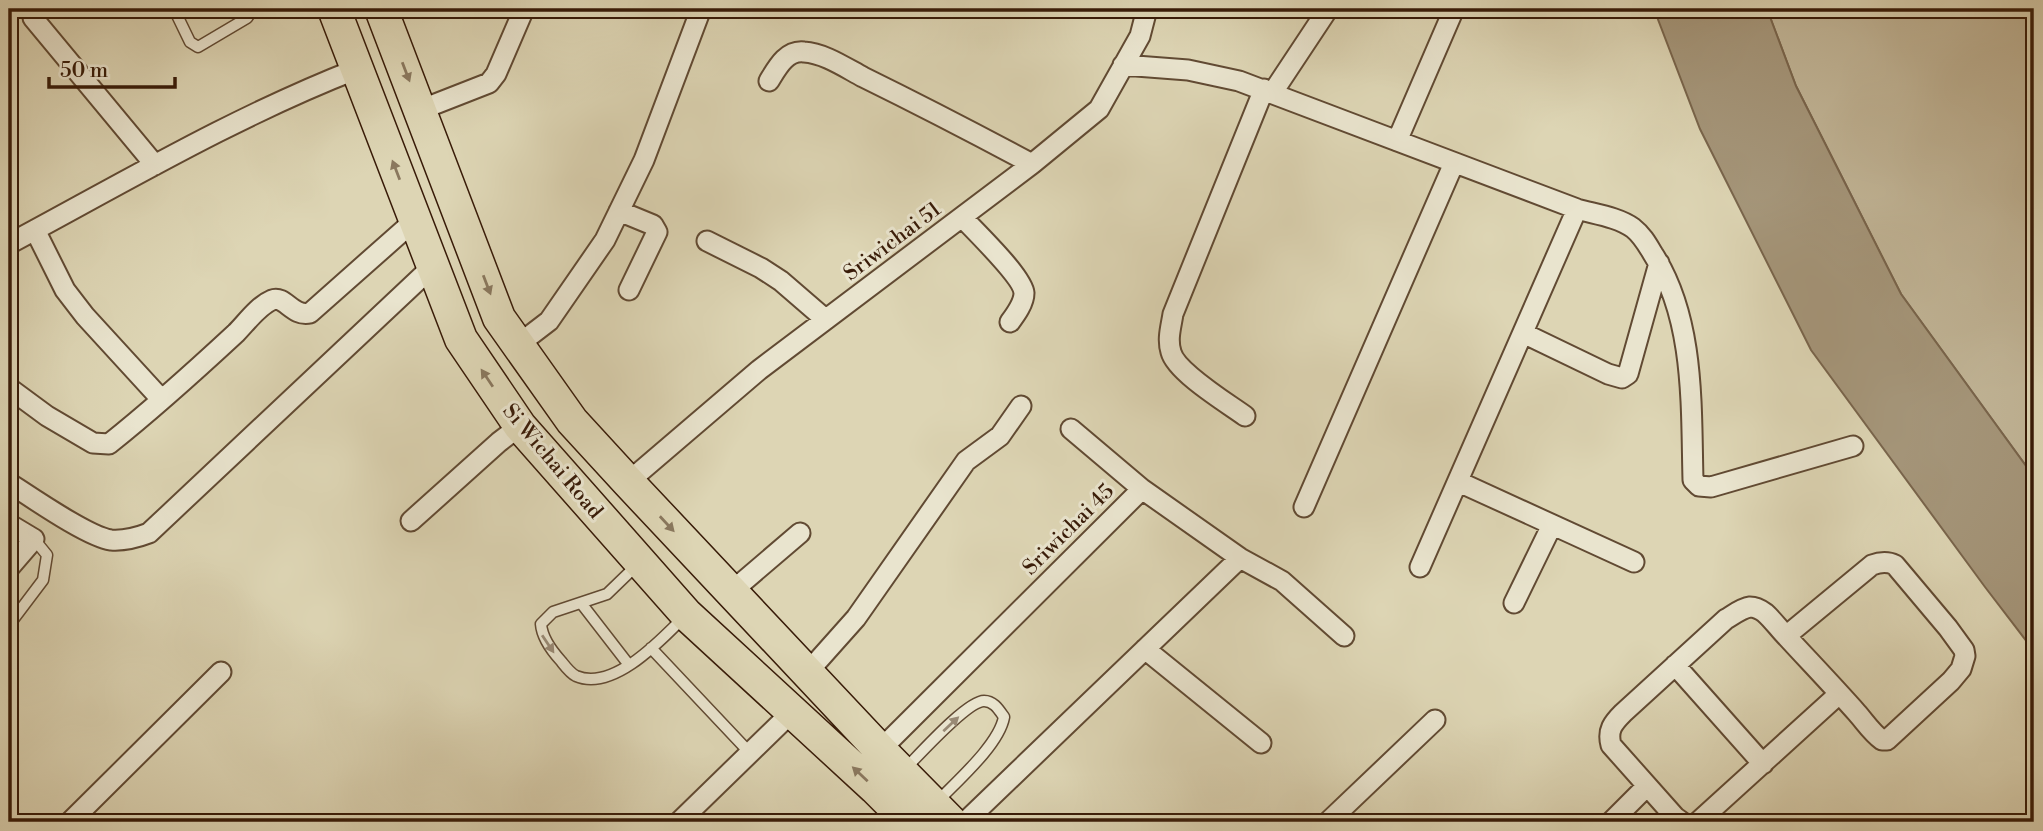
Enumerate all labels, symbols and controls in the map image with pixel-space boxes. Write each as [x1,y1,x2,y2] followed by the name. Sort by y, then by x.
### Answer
[49,46,175,90] scale bar
[60,58,108,84] text: 50 m
[400,62,411,83] one-way arrow
[391,160,402,181] one-way arrow
[839,197,946,287] street label: Sriwichai 51
[482,275,493,296] one-way arrow
[481,368,494,387] one-way arrow
[497,399,608,524] street label: Si Wichai Road
[1018,479,1120,581] street label: Sriwichai 45
[658,515,674,532] one-way arrow
[541,634,554,653] one-way arrow
[942,716,960,732] one-way arrow
[852,767,869,783] one-way arrow

